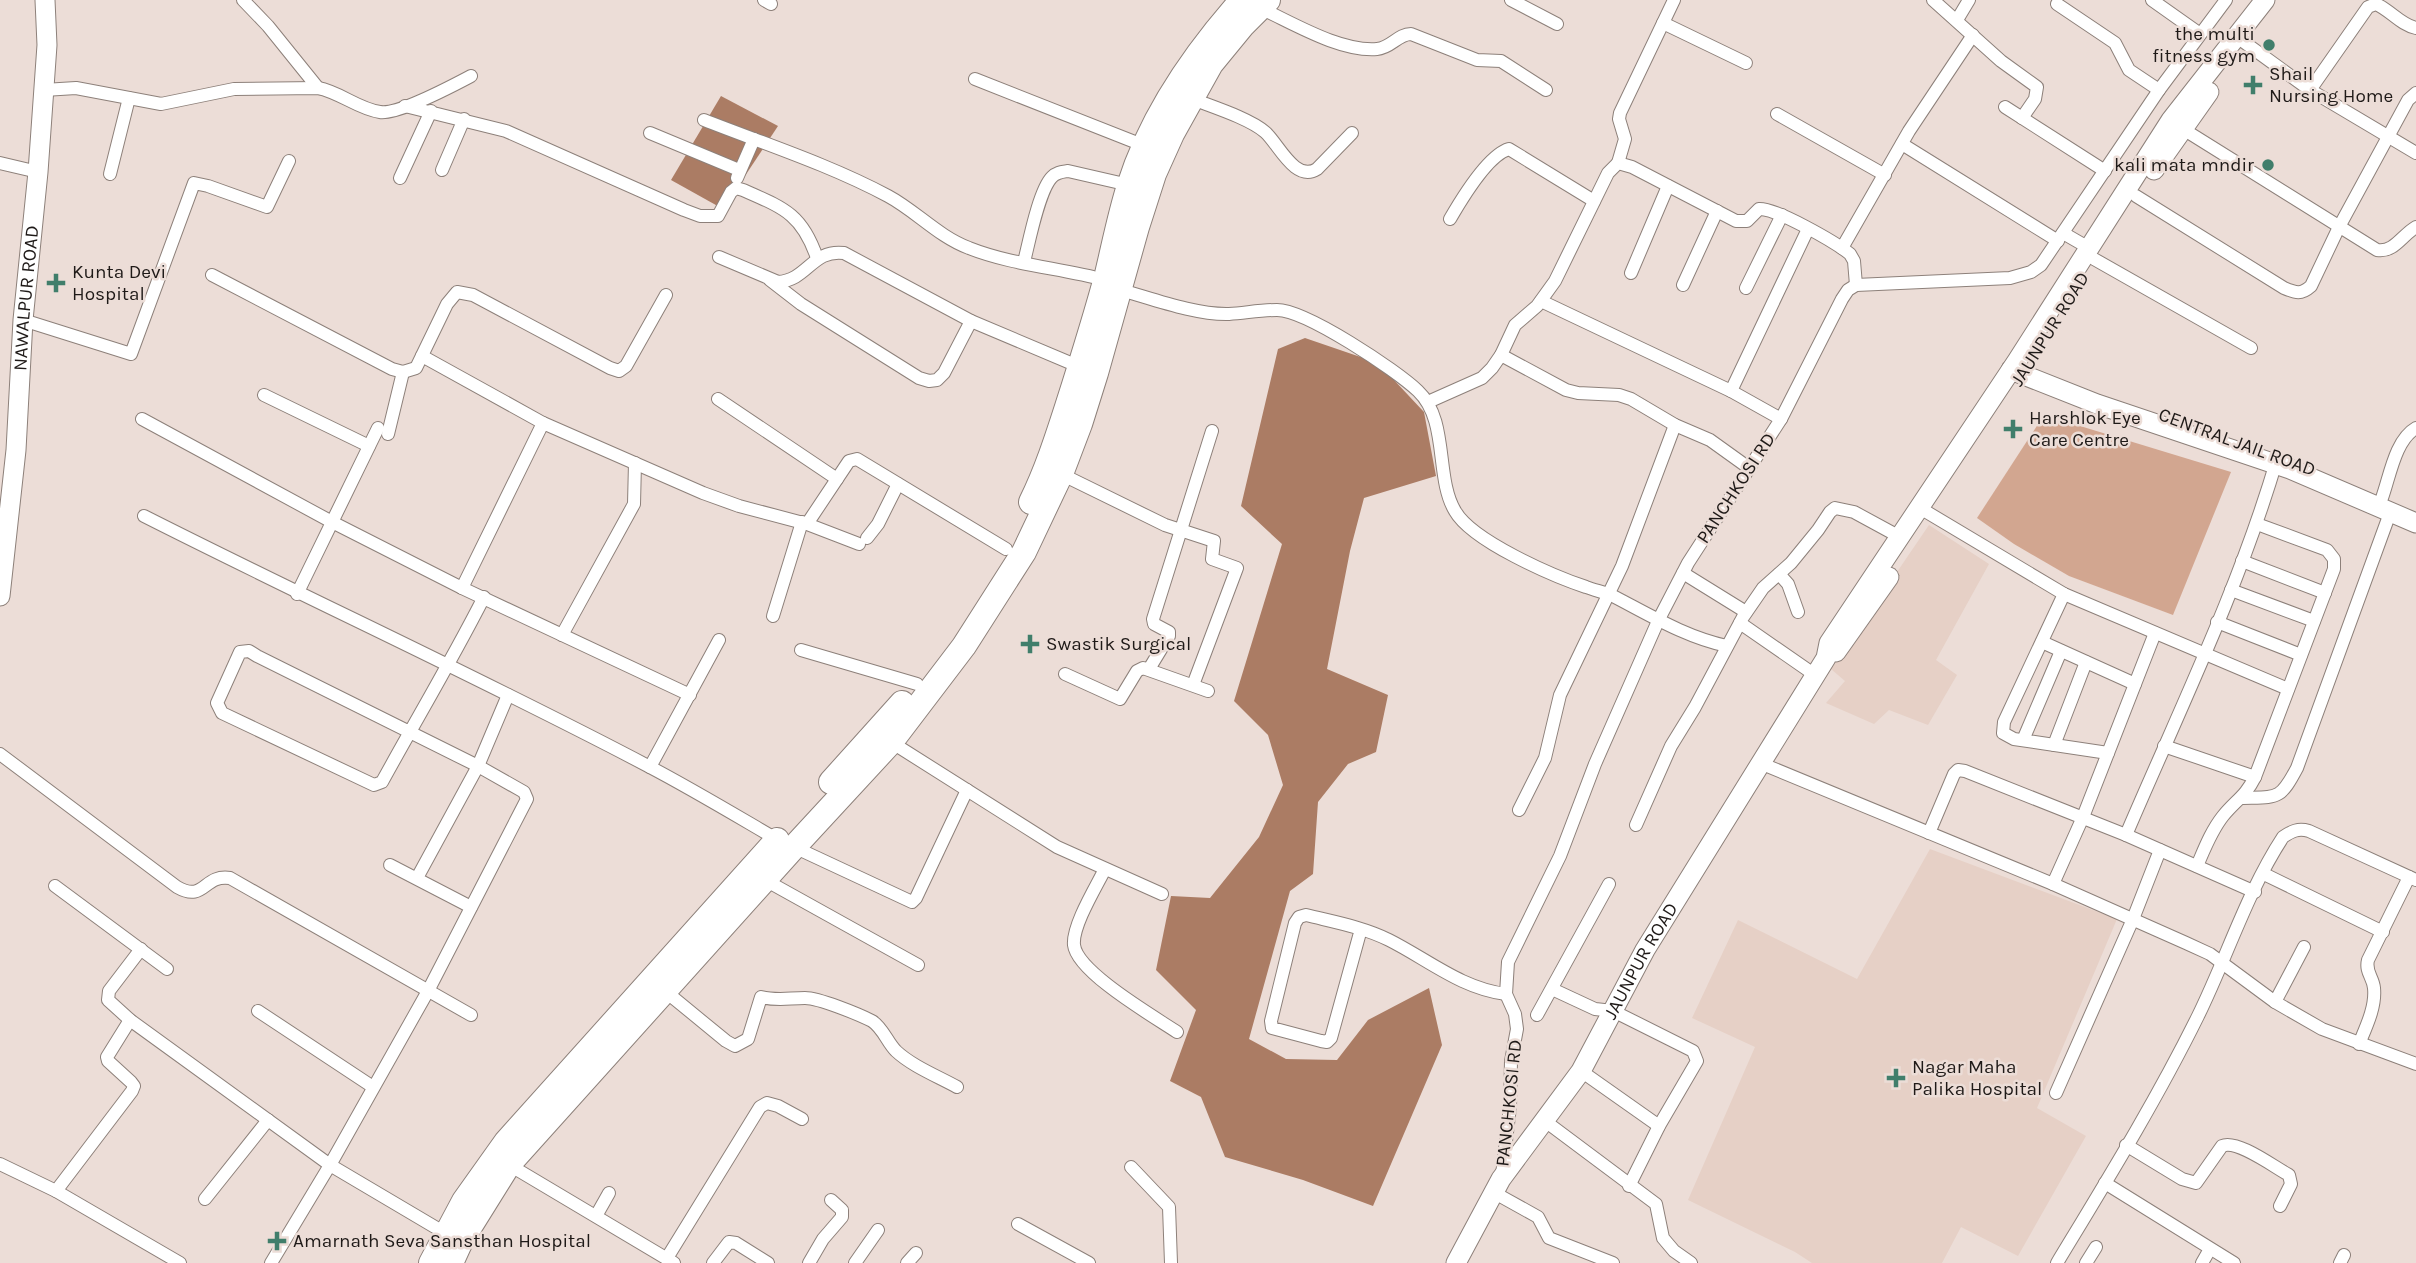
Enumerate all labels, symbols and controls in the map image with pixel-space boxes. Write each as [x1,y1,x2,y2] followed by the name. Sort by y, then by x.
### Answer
[2152,23,2255,67] place label: the multi fitness gym
[2261,37,2277,53] marker: the multi fitness gym
[2269,63,2393,107] place label: Shail Nursing Home
[2243,75,2263,95] marker: Shail Nursing Home
[2114,154,2254,176] place label: kali mata mndir
[2260,157,2276,173] marker: kali mata mndir
[9,224,44,372] street label: NAWALPUR ROAD
[72,261,166,305] place label: Kunta Devi Hospital
[2006,268,2094,390] street label: JAUNPUR ROAD
[46,273,66,293] marker: Kunta Devi Hospital
[2156,403,2318,481] street label: CENTRAL JAIL ROAD
[2029,407,2141,451] place label: Harshlok Eye Care Centre
[2003,419,2023,439] marker: Harshlok Eye Care Centre
[1692,429,1780,547] street label: PANCHKOSI RD
[1046,633,1191,655] place label: Swastik Surgical
[1020,634,1040,654] marker: Swastik Surgical
[1599,899,1683,1023] street label: JAUNPUR ROAD
[1491,1039,1527,1167] street label: PANCHKOSI RD
[1912,1056,2042,1100] place label: Nagar Maha Palika Hospital
[1886,1068,1906,1088] marker: Nagar Maha Palika Hospital
[293,1230,591,1252] place label: Amarnath Seva Sansthan Hospital
[267,1231,287,1251] marker: Amarnath Seva Sansthan Hospital

